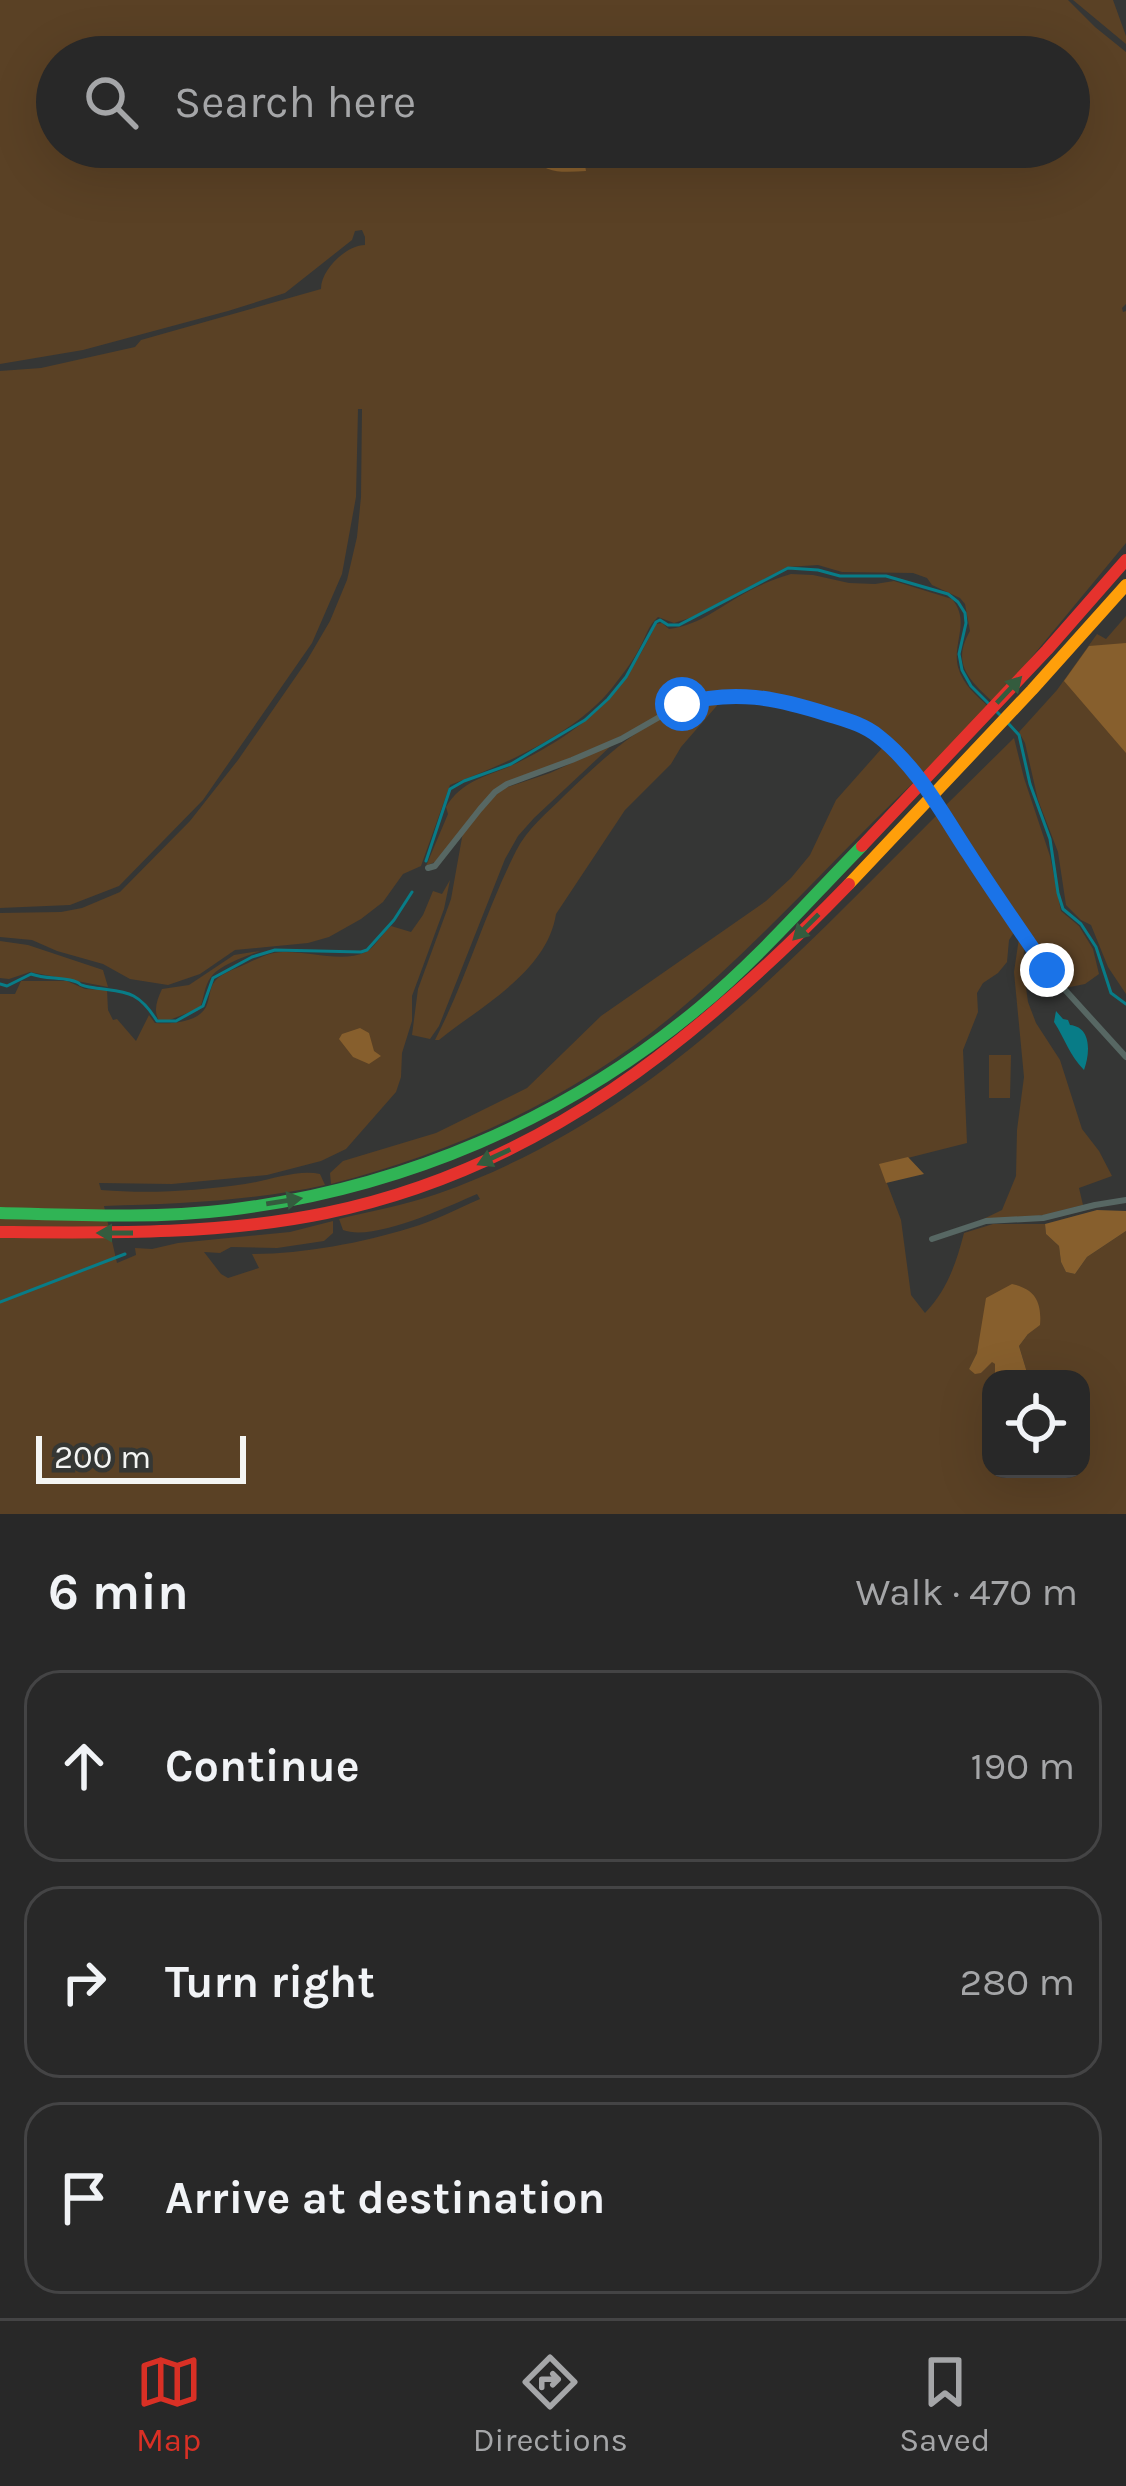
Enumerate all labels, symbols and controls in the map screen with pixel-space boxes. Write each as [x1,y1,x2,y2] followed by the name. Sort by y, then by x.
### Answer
[36,36,1090,168] search box
[78,69,144,135] icon: search
[174,76,416,128] text: Search here
[994,676,1022,705] one-way arrow
[655,677,709,731] route start
[792,913,820,941] one-way arrow
[1020,943,1074,997] route end
[476,1147,511,1167] one-way arrow
[266,1191,303,1210] one-way arrow
[95,1223,133,1243] one-way arrow
[982,1370,1090,1478] map controls
[982,1370,1090,1478] button: locate
[36,1430,246,1483] scale bar
[54,1438,151,1476] text: 200 m
[48,1562,189,1622] text: 6 min
[856,1569,1078,1615] text: Walk · 470 m
[51,1733,117,1799] icon: ahead
[165,1740,360,1792] text: Continue
[971,1743,1075,1789] text: 190 m
[51,1949,117,2015] icon: right
[165,1956,375,2008] text: Turn right
[960,1959,1075,2005] text: 280 m
[51,2165,117,2231] icon: arrive
[165,2172,605,2224] text: Arrive at destination
[136,2349,202,2459] tab: Map
[473,2349,628,2459] tab: Directions
[899,2349,990,2459] tab: Saved

